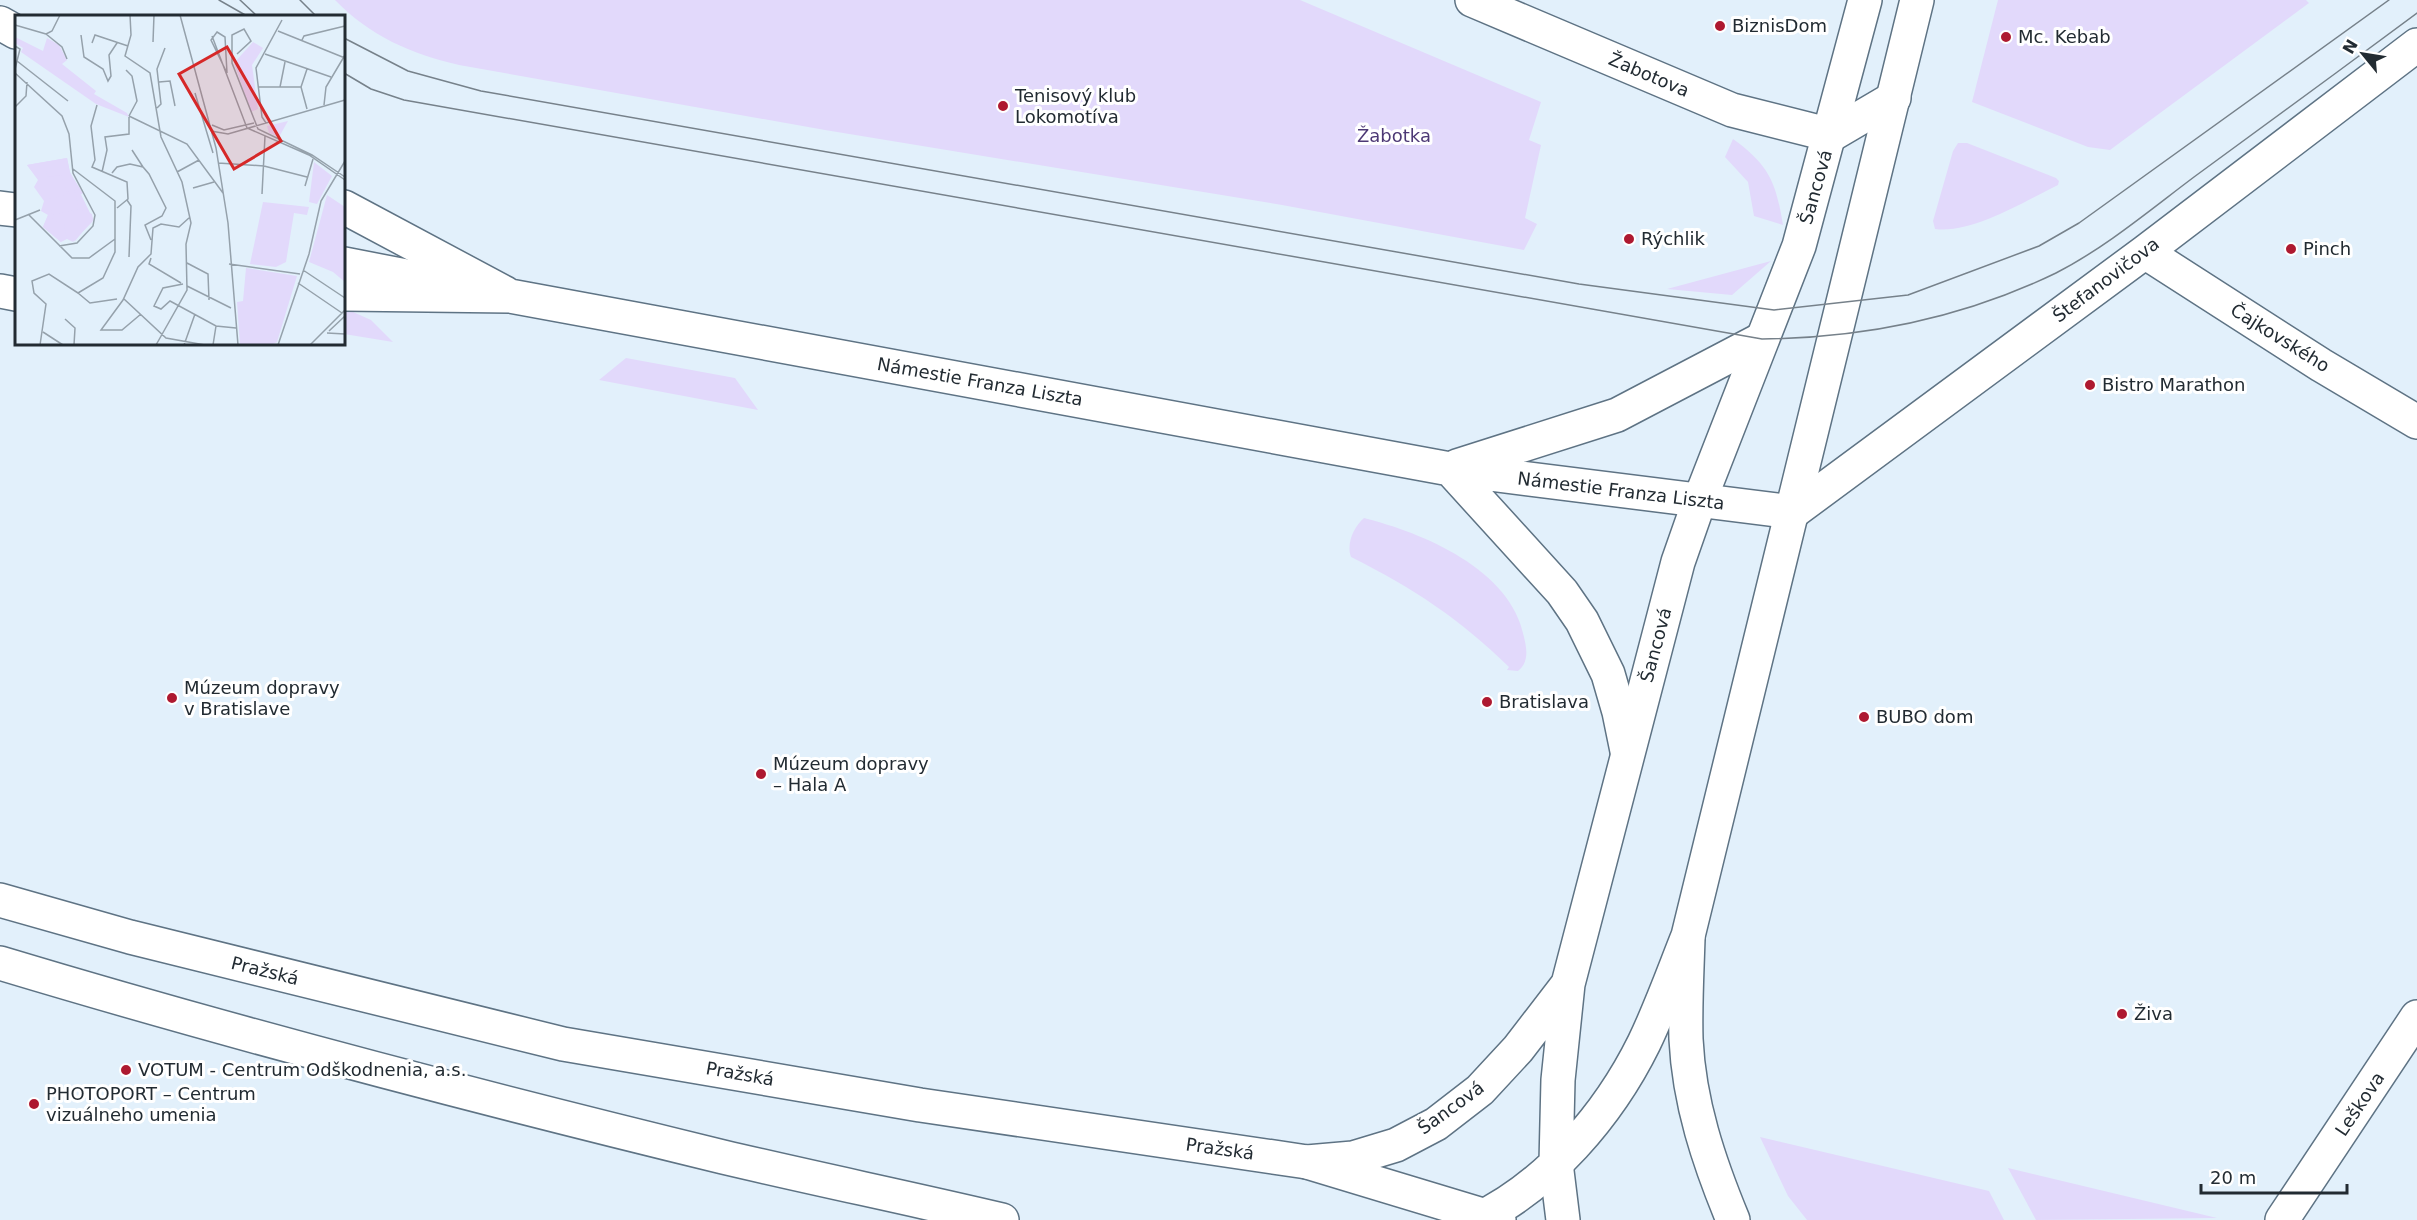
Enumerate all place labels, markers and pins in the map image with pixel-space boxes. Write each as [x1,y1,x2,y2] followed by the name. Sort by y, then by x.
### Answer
[1732,15,1827,36] place label: BiznisDom
[1713,19,1727,33] marker: BiznisDom
[2018,26,2111,47] place label: Mc. Kebab
[1999,30,2013,44] marker: Mc. Kebab
[1014,85,1136,127] place label: Tenisový klub Lokomotíva
[996,99,1010,113] marker: Tenisový klub Lokomotíva
[1641,228,1705,249] place label: Rýchlik
[1622,232,1636,246] marker: Rýchlik
[2303,238,2351,259] place label: Pinch
[2284,242,2298,256] marker: Pinch
[2102,374,2245,395] place label: Bistro Marathon
[2083,378,2097,392] marker: Bistro Marathon
[184,677,340,719] place label: Múzeum dopravy v Bratislave
[165,691,179,705] marker: Múzeum dopravy v Bratislave
[1499,691,1589,712] place label: Bratislava
[1480,695,1494,709] marker: Bratislava
[1876,706,1973,727] place label: BUBO dom
[1857,710,1871,724] marker: BUBO dom
[773,753,929,795] place label: Múzeum dopravy – Hala A
[754,767,768,781] marker: Múzeum dopravy – Hala A
[2134,1003,2173,1024] place label: Živa
[2115,1007,2129,1021] marker: Živa
[138,1059,466,1080] place label: VOTUM - Centrum Odškodnenia, a.s.
[119,1063,133,1077] marker: VOTUM - Centrum Odškodnenia, a.s.
[46,1083,256,1125] place label: PHOTOPORT – Centrum vizuálneho umenia
[27,1097,41,1111] marker: PHOTOPORT – Centrum vizuálneho umenia

